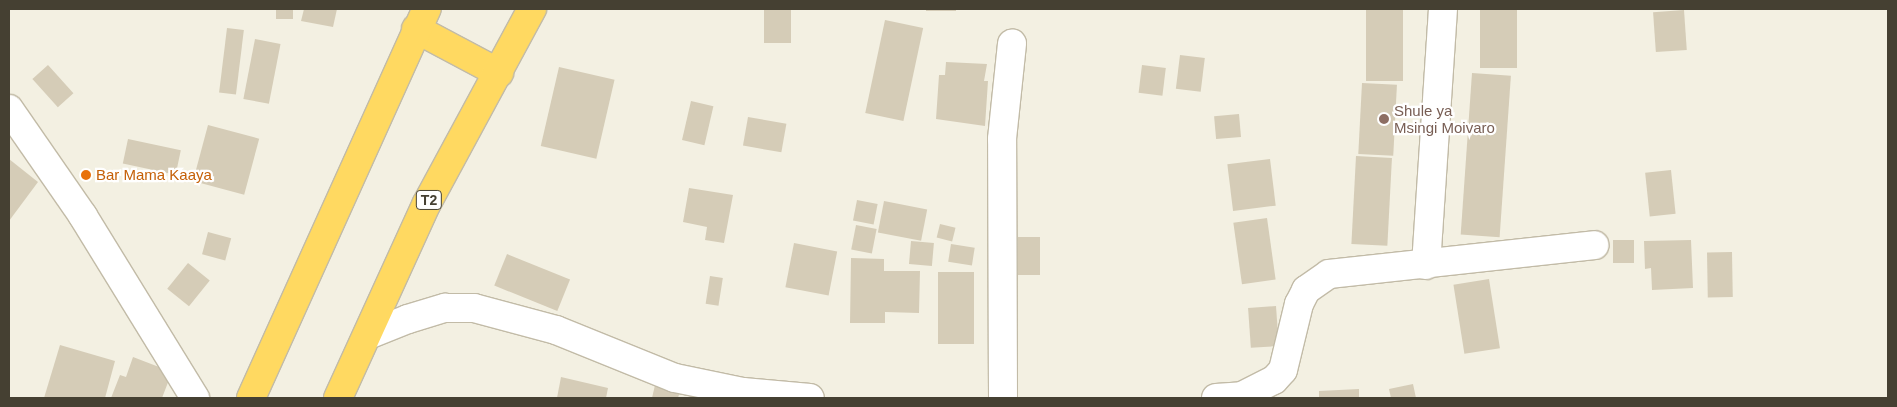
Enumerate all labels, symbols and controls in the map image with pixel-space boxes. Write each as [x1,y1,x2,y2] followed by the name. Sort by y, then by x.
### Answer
[1394,101,1495,136] place label: Shule ya Msingi Moivaro
[1378,113,1390,125] marker: Shule ya Msingi Moivaro
[96,166,212,184] place label: Bar Mama Kaaya
[80,169,92,181] marker: Bar Mama Kaaya
[415,188,443,212] road number: T2

